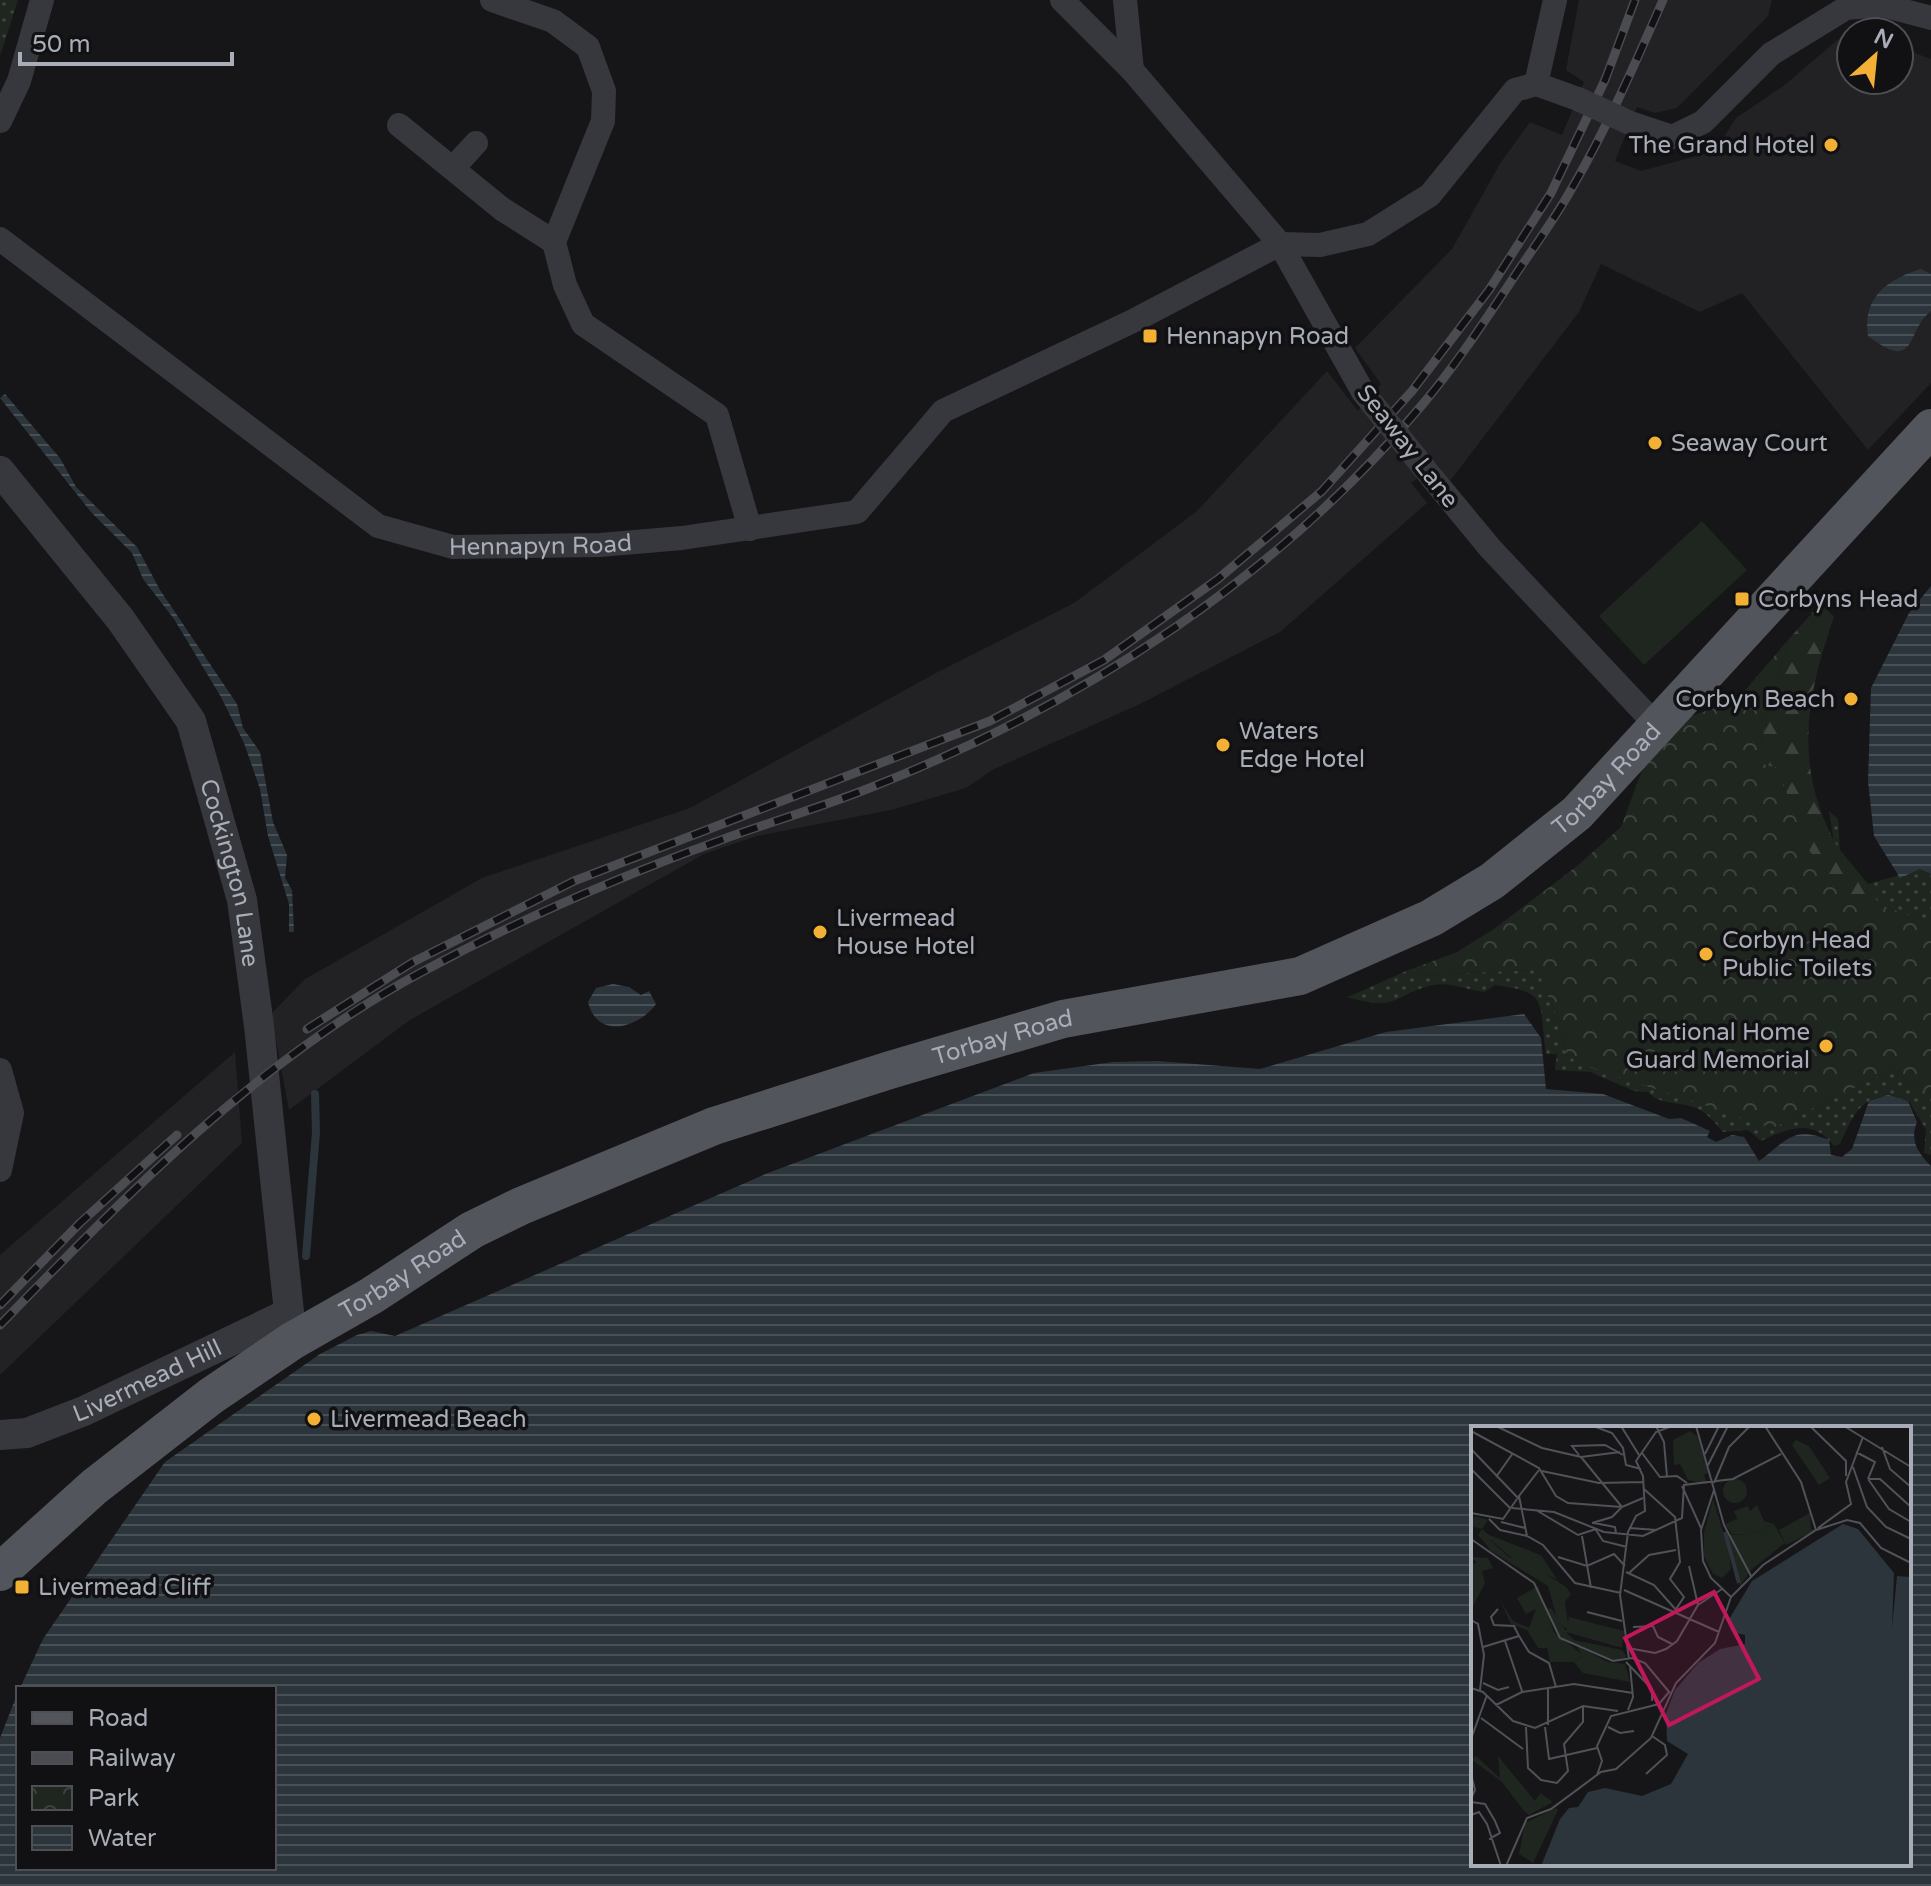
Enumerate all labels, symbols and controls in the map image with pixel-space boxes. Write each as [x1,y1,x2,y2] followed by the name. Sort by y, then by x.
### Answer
[20,16,232,66] scale bar
[1835,16,1915,96] north arrow
[1870,23,1897,55] text: N
[32,30,90,59] text: 50 m
[1628,131,1815,160] place label: The Grand Hotel
[1822,136,1840,154] marker: The Grand Hotel
[1166,322,1349,351] place label: Hennapyn Road
[1141,327,1159,345] marker: Hennapyn Road
[1350,379,1465,514] street label: Seaway Lane
[1671,429,1828,458] place label: Seaway Court
[1646,434,1664,452] marker: Seaway Court
[449,528,633,562] street label: Hennapyn Road
[1758,585,1918,614] place label: Corbyns Head
[1733,590,1751,608] marker: Corbyns Head
[1675,685,1835,714] place label: Corbyn Beach
[1842,690,1860,708] marker: Corbyn Beach
[1239,717,1365,774] place label: Waters Edge Hotel
[1547,717,1667,842] street label: Torbay Road
[1214,736,1232,754] marker: Waters Edge Hotel
[193,776,265,969] street label: Cockington Lane
[836,904,975,961] place label: Livermead House Hotel
[811,923,829,941] marker: Livermead House Hotel
[1722,926,1873,983] place label: Corbyn Head Public Toilets
[1697,945,1715,963] marker: Corbyn Head Public Toilets
[929,1004,1075,1072] street label: Torbay Road
[1626,1018,1810,1075] place label: National Home Guard Memorial
[1817,1037,1835,1055] marker: National Home Guard Memorial
[334,1224,472,1326] street label: Torbay Road
[69,1333,226,1429] street label: Livermead Hill
[330,1405,527,1434] place label: Livermead Beach
[305,1410,323,1428] marker: Livermead Beach
[1471,1426,1911,1866] inset map
[38,1573,211,1602] place label: Livermead Cliff
[13,1578,31,1596] marker: Livermead Cliff
[16,1686,276,1870] legend
[88,1704,148,1733] text: Road
[88,1744,176,1773] text: Railway
[88,1784,139,1813] text: Park
[88,1824,157,1853] text: Water

